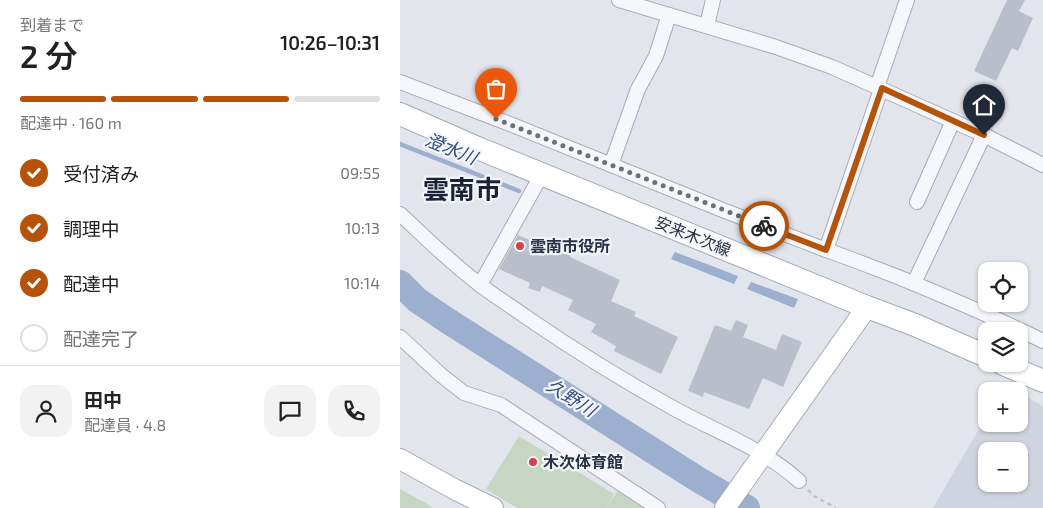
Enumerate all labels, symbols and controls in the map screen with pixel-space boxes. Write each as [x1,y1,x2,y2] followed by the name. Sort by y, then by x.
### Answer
[20,15,84,34] text: 到着まで
[280,31,380,54] text: 10:26–10:31
[20,36,77,74] text: 2 分
[475,68,517,119] pin
[482,75,510,103] icon: bag
[963,84,1005,135] pin
[970,91,998,119] icon: home
[20,113,122,132] text: 配達中 · 160 m
[422,128,482,169] water label: 澄水川
[20,159,48,187] icon: check
[63,162,139,185] text: 受付済み
[340,163,380,182] text: 09:55
[423,173,501,204] district label: 雲南市
[739,201,789,251] courier
[653,212,734,259] street label: 安来木次線
[750,212,778,240] icon: bike
[20,214,48,242] icon: check
[63,217,120,240] text: 調理中
[345,218,380,237] text: 10:13
[530,236,610,255] place label: 雲南市役所
[514,240,526,252] marker: 雲南市役所
[978,262,1028,492] map controls
[978,262,1028,312] button: locate
[20,269,48,297] icon: check
[63,272,120,295] text: 配達中
[344,273,380,292] text: 10:14
[978,322,1028,372] button: layers
[63,327,139,350] text: 配達完了
[543,374,602,422] water label: 久野川
[978,382,1028,432] button: +
[20,385,72,437] button: person
[264,385,316,437] button: chat
[328,385,380,437] button: phone
[84,388,122,411] text: 田中
[84,415,166,434] text: 配達員 · 4.8
[978,442,1028,492] button: −
[543,452,623,471] place label: 木次体育館
[527,456,539,468] marker: 木次体育館

